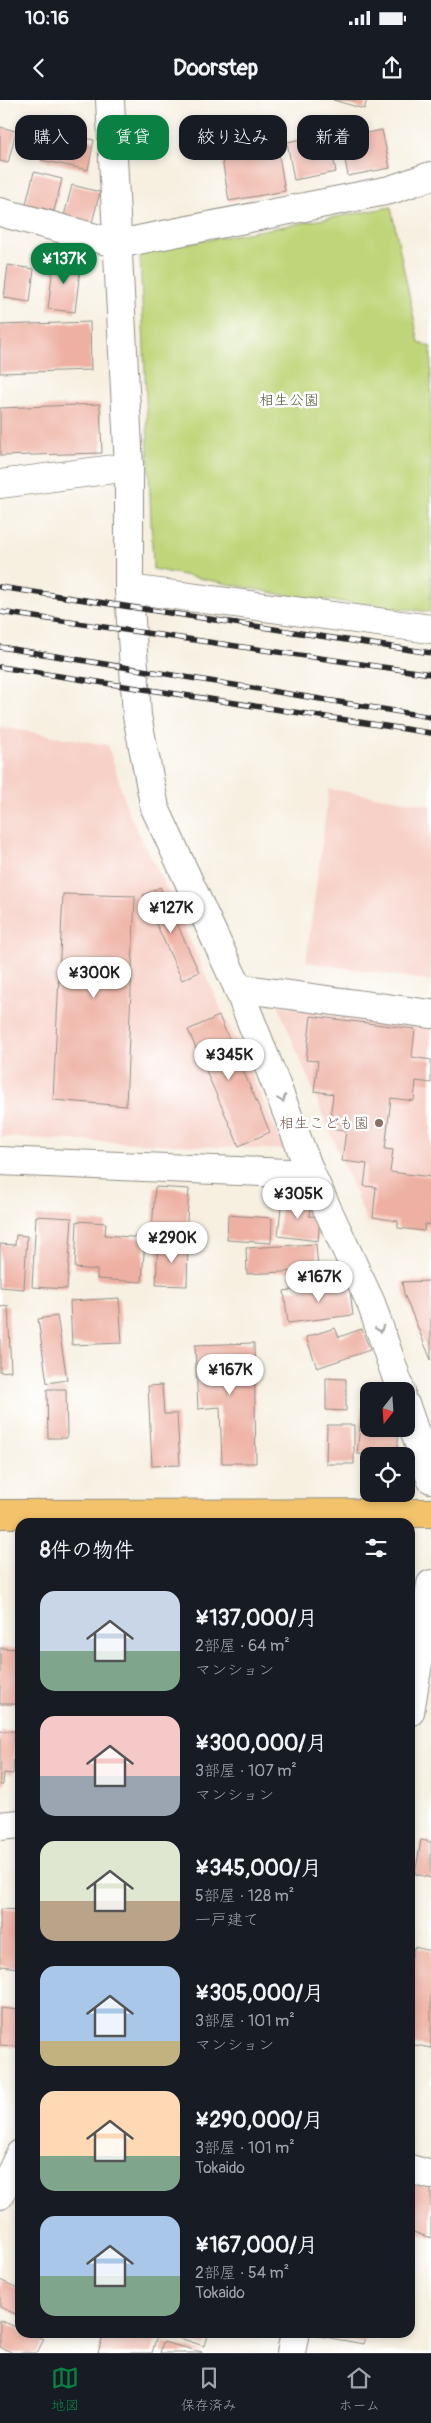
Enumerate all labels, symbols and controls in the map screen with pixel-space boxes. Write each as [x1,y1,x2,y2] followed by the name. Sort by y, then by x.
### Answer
[25,6,69,30] text: 10:16
[25,54,53,82] icon: back
[173,54,258,82] text: Doorstep
[378,54,406,82] icon: share
[15,115,87,160] chip: 購入
[97,115,169,160] chip: 賃貸
[179,115,287,160] chip: 絞り込み
[297,115,369,160] chip: 新着
[29,242,99,285] pin: ¥137K
[42,249,86,269] text: ¥137K
[259,391,319,410] park label: 相生公園
[136,892,206,934] pin: ¥127K
[149,898,193,918] text: ¥127K
[59,956,129,999] pin: ¥300K
[68,963,120,983] text: ¥300K
[194,1038,264,1081] pin: ¥345K
[205,1045,253,1065] text: ¥345K
[275,1094,286,1103] one-way arrow
[279,1114,369,1133] place label: 相生こども園
[373,1117,385,1129] marker: 相生こども園
[263,1178,333,1220] pin: ¥305K
[273,1184,323,1204] text: ¥305K
[137,1222,207,1264] pin: ¥290K
[148,1228,196,1248] text: ¥290K
[284,1260,354,1303] pin: ¥167K
[297,1267,341,1287] text: ¥167K
[374,1324,384,1332] one-way arrow
[195,1354,265,1396] pin: ¥167K
[208,1360,252,1380] text: ¥167K
[360,1382,415,1438] north arrow
[360,1382,415,1502] map controls
[360,1447,415,1502] button: locate
[362,1534,390,1562] icon: filters
[40,1537,135,1564] text: 8件の物件
[195,1605,318,1632] text: ¥137,000/月
[80,1611,140,1671] icon: home
[195,1636,290,1656] text: 2部屋 · 64 m²
[195,1660,274,1680] text: マンション
[195,1730,327,1757] text: ¥300,000/月
[80,1736,140,1796] icon: home
[195,1761,297,1781] text: 3部屋 · 107 m²
[195,1785,274,1805] text: マンション
[195,1855,322,1882] text: ¥345,000/月
[80,1861,140,1921] icon: home
[195,1886,294,1906] text: 5部屋 · 128 m²
[195,1910,259,1930] text: 一戸建て
[195,1980,324,2007] text: ¥305,000/月
[80,1986,140,2046] icon: home
[195,2011,295,2031] text: 3部屋 · 101 m²
[195,2035,274,2055] text: マンション
[195,2107,323,2134] text: ¥290,000/月
[80,2111,140,2171] icon: home
[195,2138,295,2158] text: 3部屋 · 101 m²
[195,2158,245,2178] text: Tokaido
[195,2232,318,2259] text: ¥167,000/月
[80,2236,140,2296] icon: home
[195,2263,289,2283] text: 2部屋 · 54 m²
[195,2283,245,2303] text: Tokaido
[51,2364,79,2414] tab: 地図
[181,2364,237,2414] tab: 保存済み
[339,2364,380,2414] tab: ホーム

